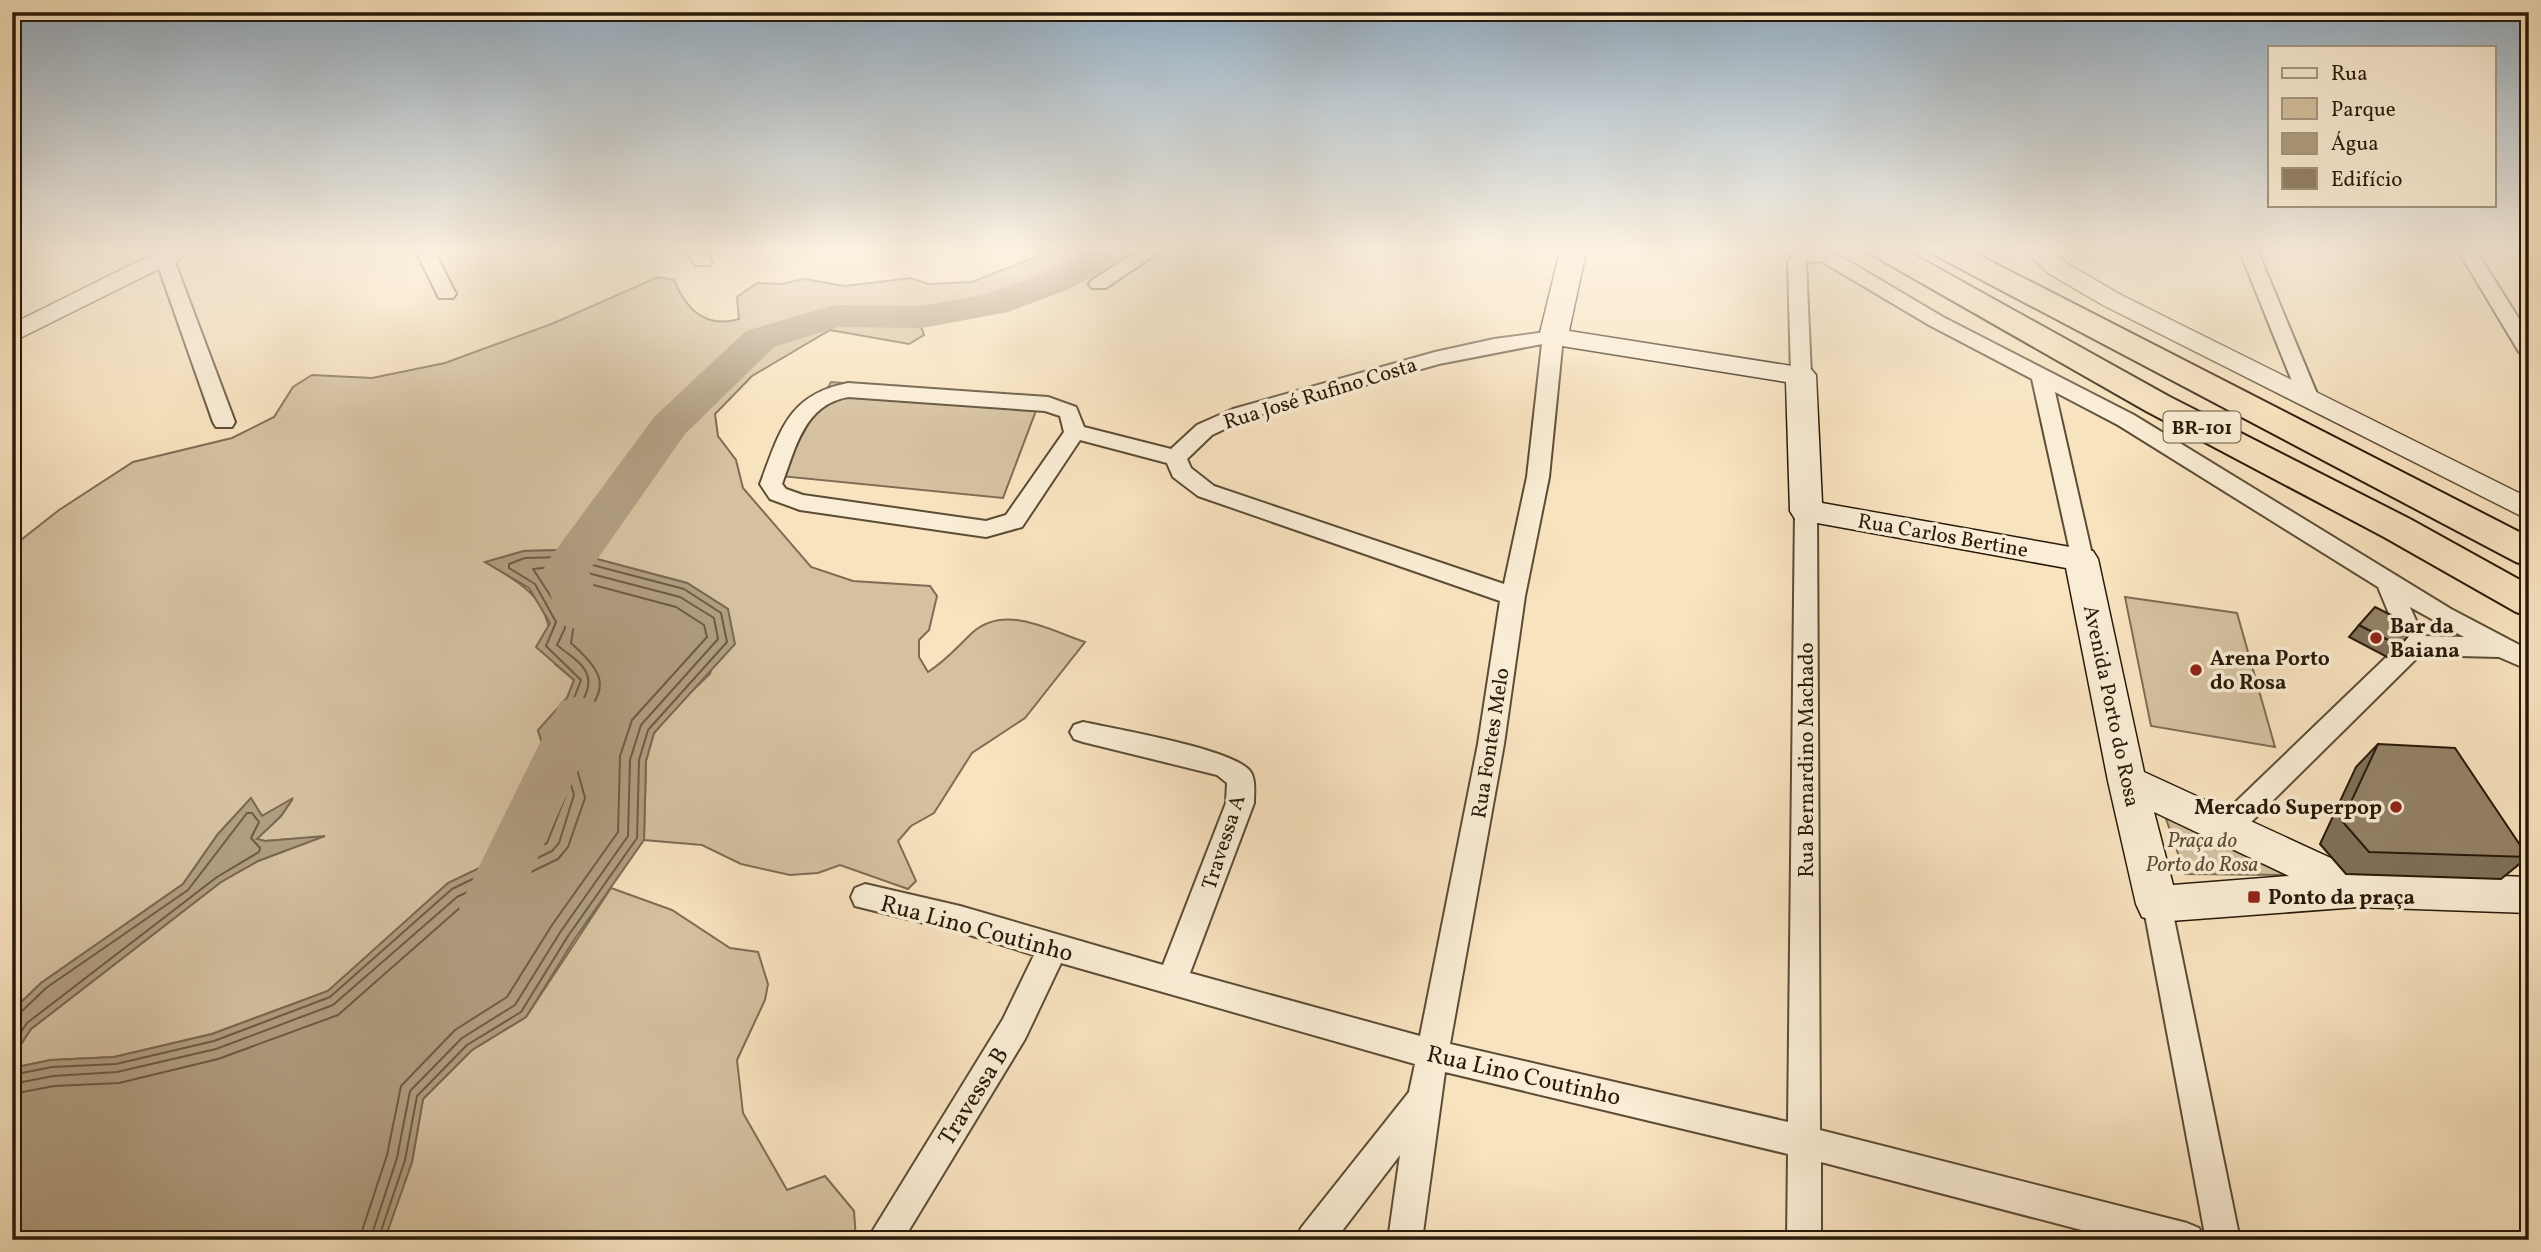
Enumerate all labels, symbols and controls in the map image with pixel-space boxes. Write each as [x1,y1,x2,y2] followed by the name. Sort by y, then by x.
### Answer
[2268,46,2496,206] legend
[2331,60,2368,89] text: Rua
[2331,96,2396,125] text: Parque
[2331,130,2379,159] text: Água
[2331,166,2403,195] text: Edifício
[1220,351,1421,438] street label: Rua José Rufino Costa
[2164,412,2240,442] road number: BR-101
[1855,507,2030,566] street label: Rua Carlos Bertine
[2075,603,2146,810] street label: Avenida Porto do Rosa
[2390,613,2460,666] place label: Bar da Baiana
[2368,630,2384,646] marker: Bar da Baiana
[1793,642,1822,878] street label: Rua Bernardino Machado
[2210,645,2330,698] place label: Arena Porto do Rosa
[2188,662,2204,678] marker: Arena Porto do Rosa
[1465,666,1518,821] street label: Rua Fontes Melo
[1195,791,1253,894] street label: Travessa A
[2194,794,2382,823] place label: Mercado Superpop
[2388,799,2404,815] marker: Mercado Superpop
[2146,827,2259,880] park label: Praça do Porto do Rosa
[2268,884,2415,913] place label: Ponto da praça
[876,888,1077,972] street label: Rua Lino Coutinho
[2246,889,2262,905] marker: Ponto da praça
[1423,1038,1624,1116] street label: Rua Lino Coutinho
[931,1041,1018,1153] street label: Travessa B

